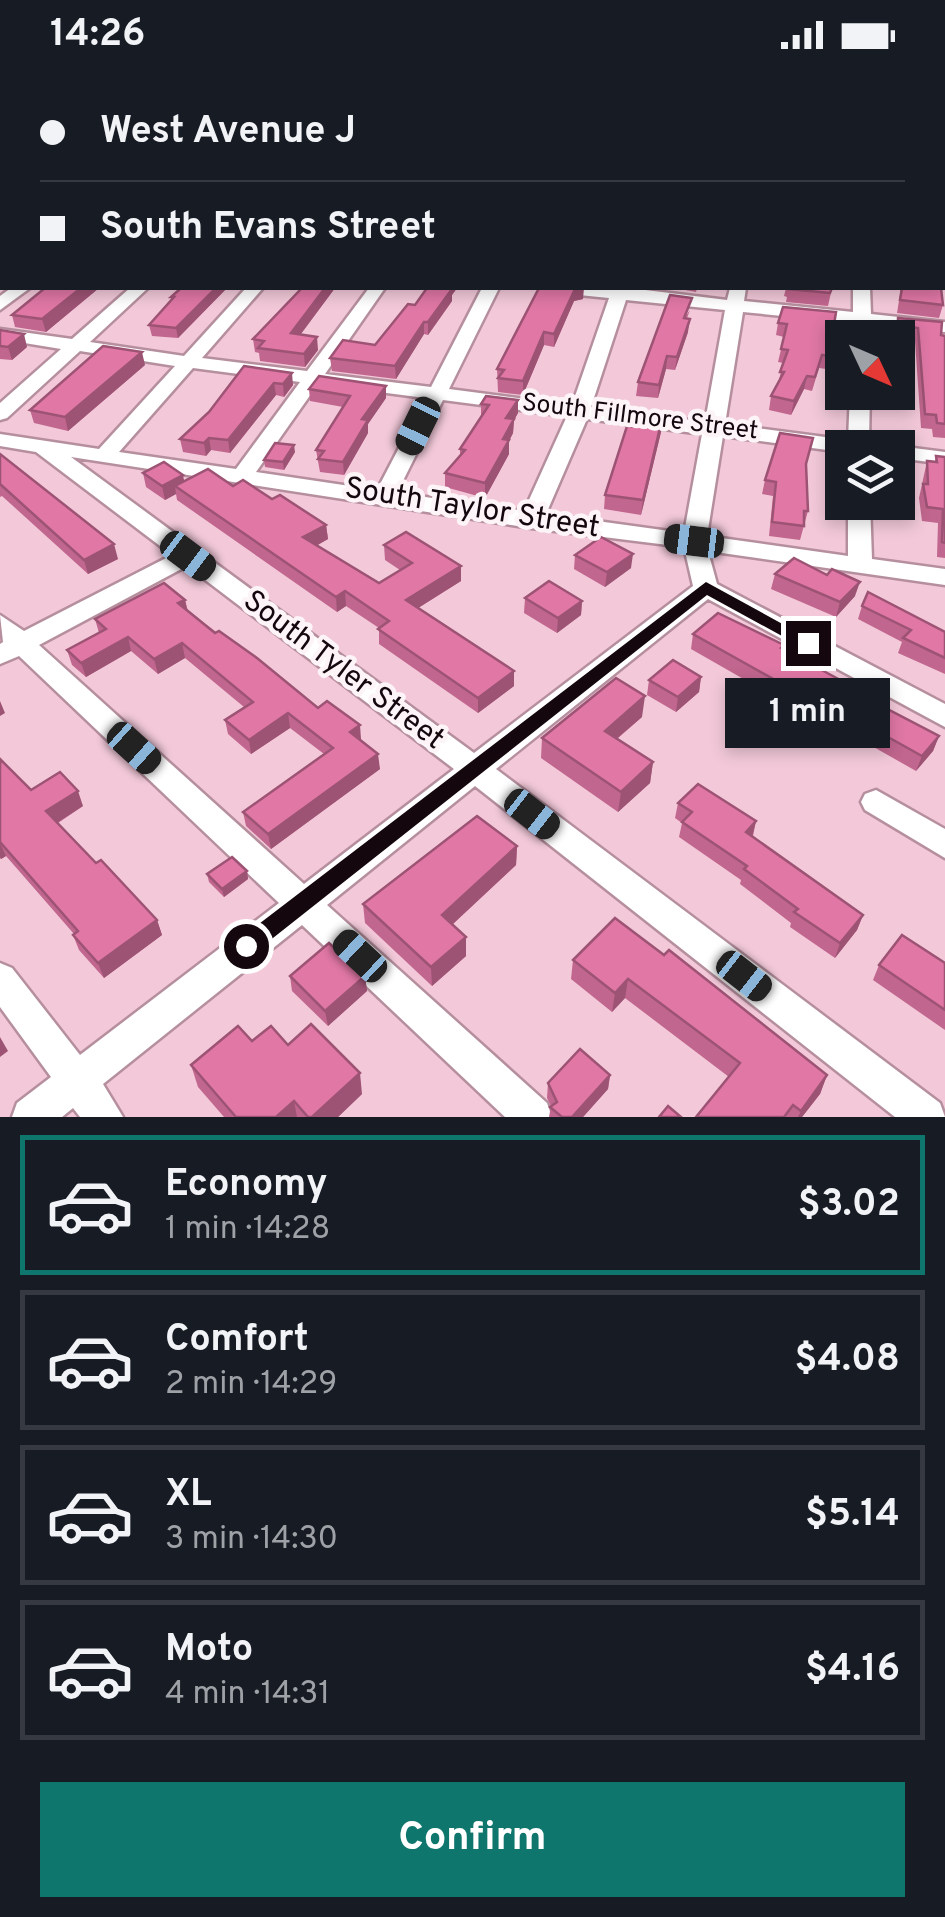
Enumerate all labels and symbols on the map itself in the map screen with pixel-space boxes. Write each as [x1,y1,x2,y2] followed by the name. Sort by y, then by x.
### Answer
[825,320,915,410] north arrow
[520,388,760,448] street label: South Fillmore Street
[391,392,445,460] car
[342,471,602,547] street label: South Taylor Street
[662,522,726,560] car
[155,526,221,586] car
[235,583,451,759] street label: South Tyler Street
[786,621,831,666] route end
[726,678,890,748] callout: 1 min
[102,717,166,779] car
[499,784,565,844] car
[224,924,269,969] route start
[328,925,392,987] car
[711,946,777,1006] car

